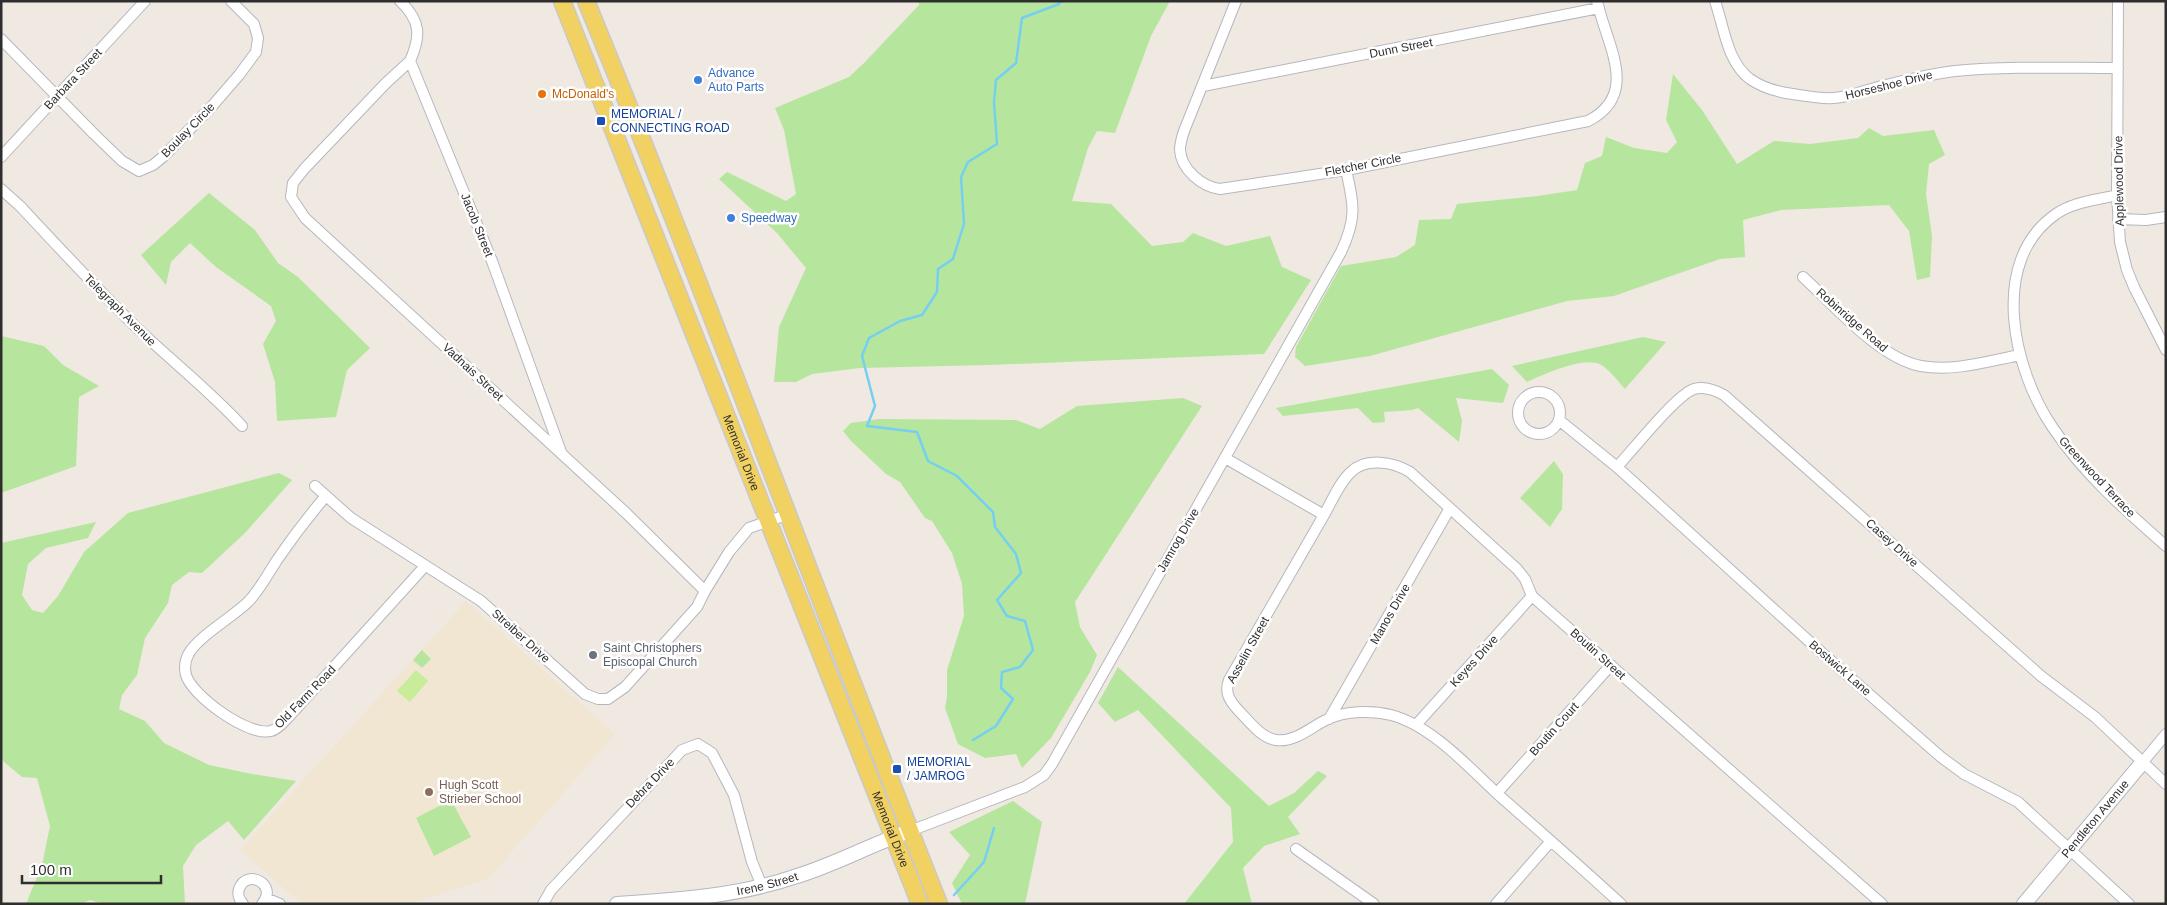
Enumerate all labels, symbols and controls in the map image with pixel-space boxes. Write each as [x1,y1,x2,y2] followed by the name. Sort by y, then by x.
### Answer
[1368,35,1434,61] street label: Dunn Street
[41,45,105,112] street label: Barbara Street
[708,66,764,94] place label: Advance Auto Parts
[1844,67,1934,103] street label: Horseshoe Drive
[692,74,704,86] marker: Advance Auto Parts
[552,87,614,101] place label: McDonald's
[536,88,548,100] marker: McDonald's
[158,99,218,160] street label: Boulay Circle
[611,107,730,135] place label: MEMORIAL / CONNECTING ROAD
[595,115,607,127] marker: MEMORIAL / CONNECTING ROAD
[2111,135,2127,226] street label: Applewood Drive
[1324,151,1403,179] street label: Fletcher Circle
[458,191,496,259] street label: Jacob Street
[741,211,797,225] place label: Speedway
[725,212,737,224] marker: Speedway
[81,271,159,349] street label: Telegraph Avenue
[1813,285,1891,355] street label: Robinridge Road
[440,340,507,404] street label: Vadnais Street
[720,413,763,493] street label: Memorial Drive
[2056,434,2138,520] street label: Greenwood Terrace
[1154,505,1202,574] street label: Jamrog Drive
[1863,516,1921,570] street label: Casey Drive
[1367,581,1413,647] street label: Manos Drive
[489,606,553,666] street label: Streiber Drive
[1224,614,1272,686] street label: Asselin Street
[1568,626,1629,683] street label: Boutin Street
[1447,632,1501,690] street label: Keyes Drive
[1806,637,1874,699] street label: Bostwick Lane
[603,641,702,669] place label: Saint Christophers Episcopal Church
[587,649,599,661] marker: Saint Christophers Episcopal Church
[271,663,339,731] street label: Old Farm Road
[1526,699,1582,758] street label: Boutin Court
[623,755,677,811] street label: Debra Drive
[907,755,971,783] place label: MEMORIAL / JAMROG
[891,763,903,775] marker: MEMORIAL / JAMROG
[2059,777,2132,861] street label: Pendleton Avenue
[439,778,521,806] place label: Hugh Scott Strieber School
[423,786,435,798] marker: Hugh Scott Strieber School
[869,789,912,870] street label: Memorial Drive
[22,852,161,884] scale bar
[30,861,72,878] text: 100 m
[736,869,801,898] street label: Irene Street

